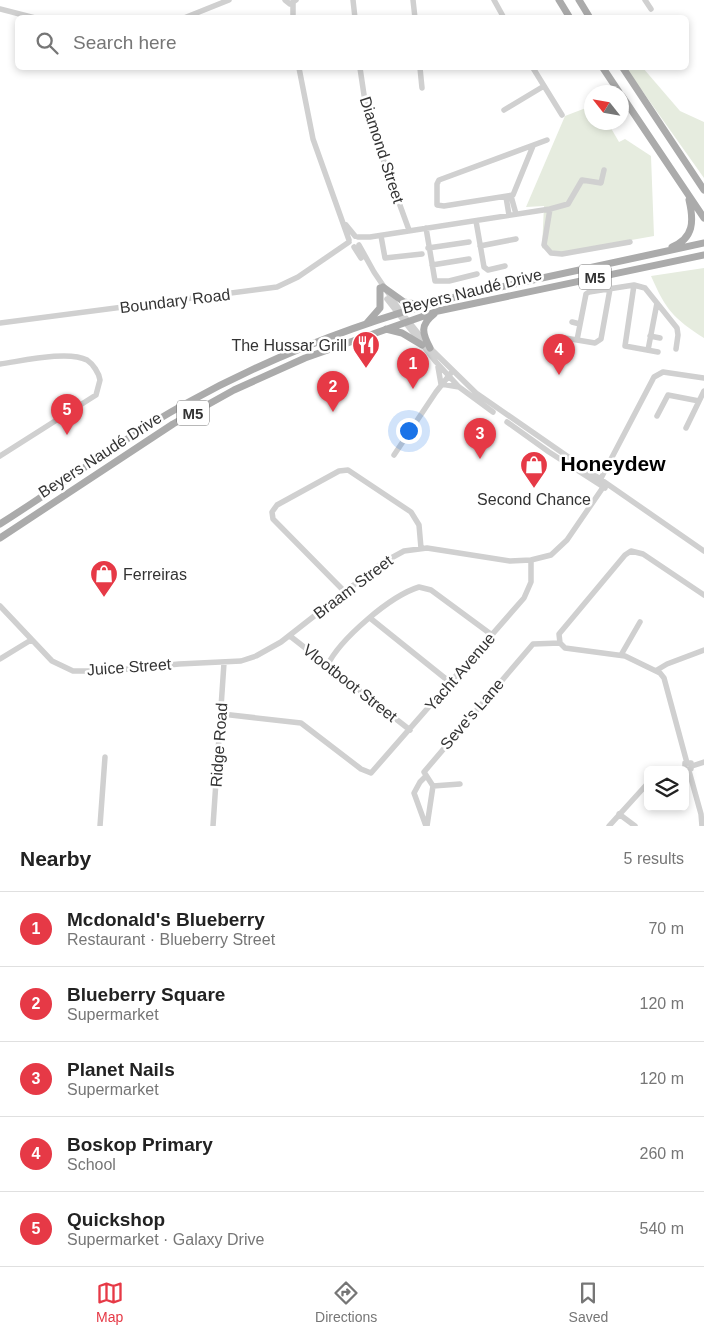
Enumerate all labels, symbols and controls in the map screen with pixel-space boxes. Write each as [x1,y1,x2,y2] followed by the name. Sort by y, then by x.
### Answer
[15,15,689,70] search box
[33,29,61,57] icon: search
[73,32,177,53] text: Search here
[584,85,629,130] north arrow
[357,95,407,206] street label: Diamond Street
[579,264,611,290] road number: M5
[400,265,544,317] street label: Beyers Naudé Drive
[119,286,231,316] street label: Boundary Road
[351,330,381,369] restaurant icon: The Hussar Grill
[543,334,575,375] pin: 4
[231,337,347,354] place label: The Hussar Grill
[397,348,429,389] pin: 1
[317,371,349,412] pin: 2
[51,394,83,435] pin: 5
[177,400,209,426] road number: M5
[35,409,165,501] street label: Beyers Naudé Drive
[396,418,422,444] your location
[464,418,496,459] pin: 3
[519,450,549,489] shop icon: Second Chance
[560,452,666,475] district label: Honeydew
[477,491,591,508] place label: Second Chance
[310,552,396,622] street label: Braam Street
[89,559,119,598] shop icon: Ferreiras
[123,566,187,583] place label: Ferreiras
[422,630,498,714] street label: Yacht Avenue
[300,641,401,725] street label: Vlootboot Street
[86,656,172,678] street label: Juice Street
[437,675,507,753] street label: Seve's Lane
[208,702,230,788] street label: Ridge Road
[644,766,689,811] map controls
[644,766,689,811] button: layers
[20,847,91,870] text: Nearby
[624,850,684,867] text: 5 results
[67,909,265,930] text: Mcdonald's Blueberry
[32,920,40,937] text: 1
[648,920,684,937] text: 70 m
[67,931,275,948] text: Restaurant · Blueberry Street
[67,984,225,1005] text: Blueberry Square
[32,995,40,1012] text: 2
[640,995,684,1012] text: 120 m
[67,1006,159,1023] text: Supermarket
[67,1059,175,1080] text: Planet Nails
[32,1070,40,1087] text: 3
[640,1070,684,1087] text: 120 m
[67,1081,159,1098] text: Supermarket
[67,1134,213,1155] text: Boskop Primary
[32,1145,40,1162] text: 4
[640,1145,684,1162] text: 260 m
[67,1156,116,1173] text: School
[67,1209,165,1230] text: Quickshop
[32,1220,40,1237] text: 5
[640,1220,684,1237] text: 540 m
[67,1231,264,1248] text: Supermarket · Galaxy Drive
[96,1279,124,1325] tab: Map
[315,1279,377,1325] tab: Directions
[569,1279,608,1325] tab: Saved

